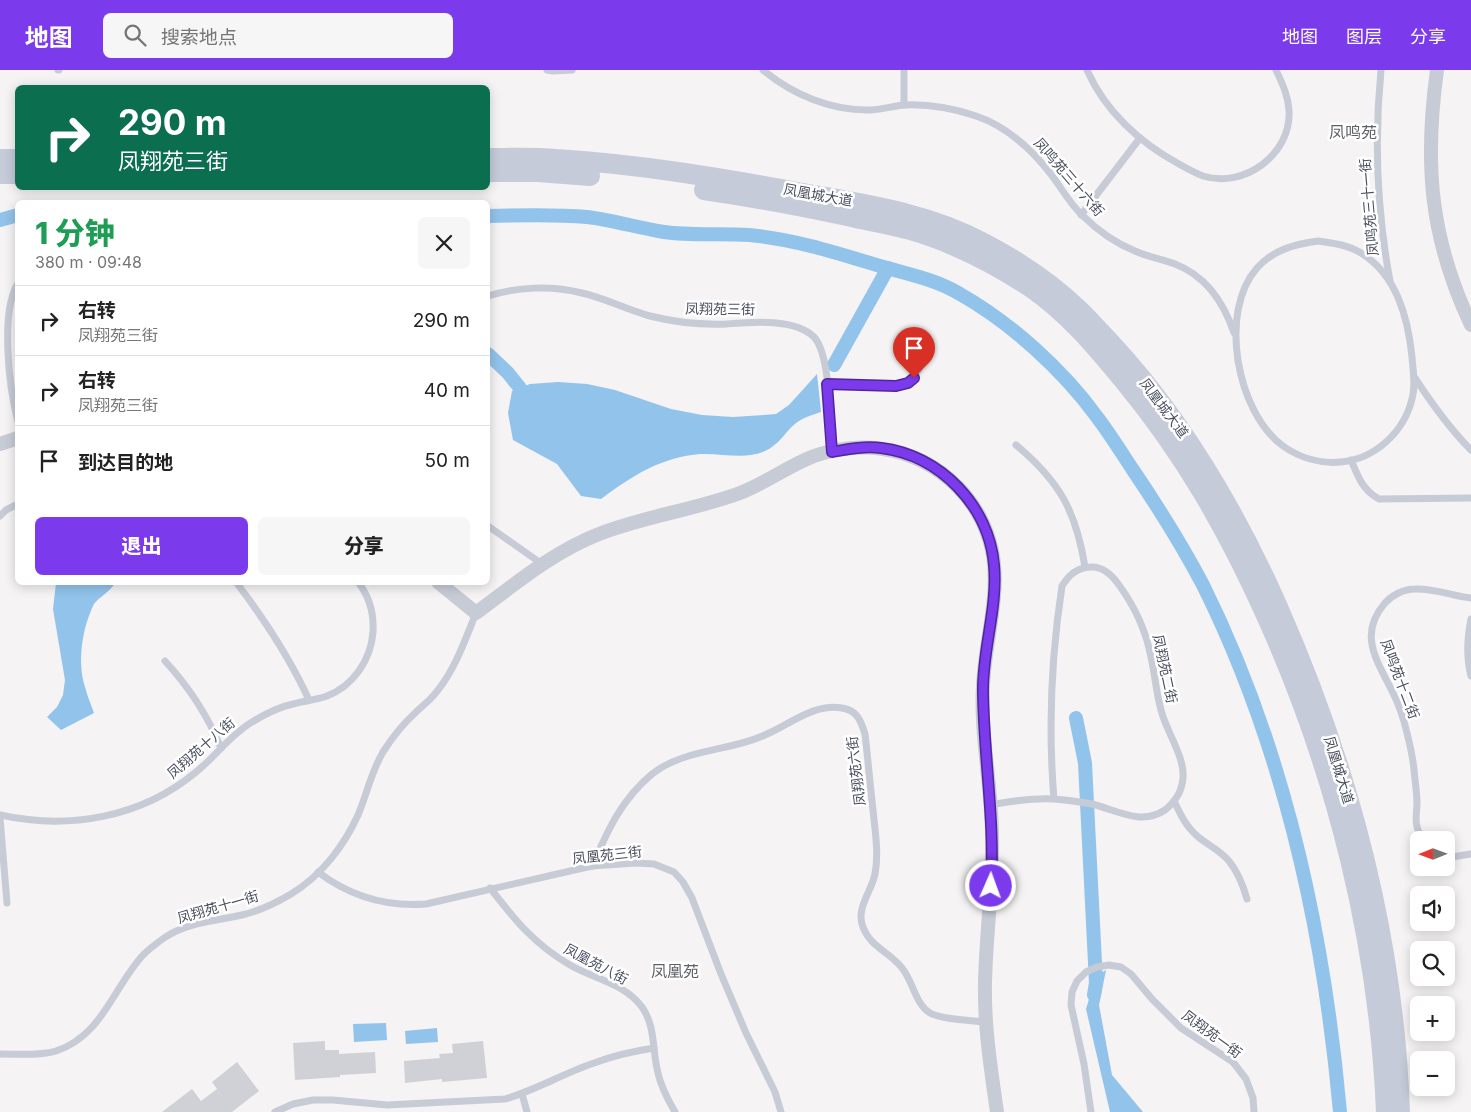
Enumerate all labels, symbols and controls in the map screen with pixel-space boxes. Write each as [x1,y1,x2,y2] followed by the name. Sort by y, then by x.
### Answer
[103,13,453,58] search box
[121,21,149,49] icon: search
[25,23,73,52] text: 地图
[161,26,237,49] text: 搜索地点
[1282,26,1318,47] text: 地图
[1346,26,1382,47] text: 图层
[1410,26,1446,47] text: 分享
[118,101,227,143] text: 290 m
[35,105,100,170] icon: right
[1329,122,1377,142] district label: 凤鸣苑
[1031,134,1108,219] street label: 凤鸣苑三十六街
[118,148,228,174] text: 凤翔苑三街
[1356,157,1381,257] street label: 凤鸣苑三十一街
[782,180,854,209] street label: 凤凰城大道
[35,215,115,251] text: 1 分钟
[418,217,470,269] button: close
[35,252,142,272] text: 380 m · 09:48
[78,299,116,322] text: 右转
[685,299,755,318] street label: 凤翔苑三街
[35,307,63,335] icon: right
[413,309,470,332] text: 290 m
[78,325,158,345] text: 凤翔苑三街
[893,327,935,378] pin
[900,334,928,362] icon: arrive
[78,369,116,392] text: 右转
[1137,375,1192,441] street label: 凤凰城大道
[35,377,63,405] icon: right
[424,379,470,402] text: 40 m
[78,395,158,415] text: 凤翔苑三街
[35,447,63,475] icon: arrive
[424,449,470,472] text: 50 m
[78,451,173,474] text: 到达目的地
[35,517,248,575] button: 退出
[258,517,470,575] button: 分享
[1150,633,1181,705] street label: 凤翔苑二街
[1377,637,1423,721] street label: 凤鸣苑十二街
[163,714,238,782] street label: 凤翔苑十八街
[1321,734,1358,806] street label: 凤凰城大道
[843,735,868,807] street label: 凤翔苑六街
[1410,831,1455,876] north arrow
[1410,831,1455,1096] map controls
[571,842,643,867] street label: 凤凰苑三街
[964,859,1016,911] position arrow
[1410,886,1455,931] button: sound
[175,887,261,926] street label: 凤翔苑十一街
[561,940,631,987] street label: 凤凰苑八街
[1410,941,1455,986] button: search
[651,961,699,981] district label: 凤凰苑
[1410,996,1455,1041] button: +
[1179,1006,1246,1061] street label: 凤翔苑一街
[1410,1051,1455,1096] button: −

